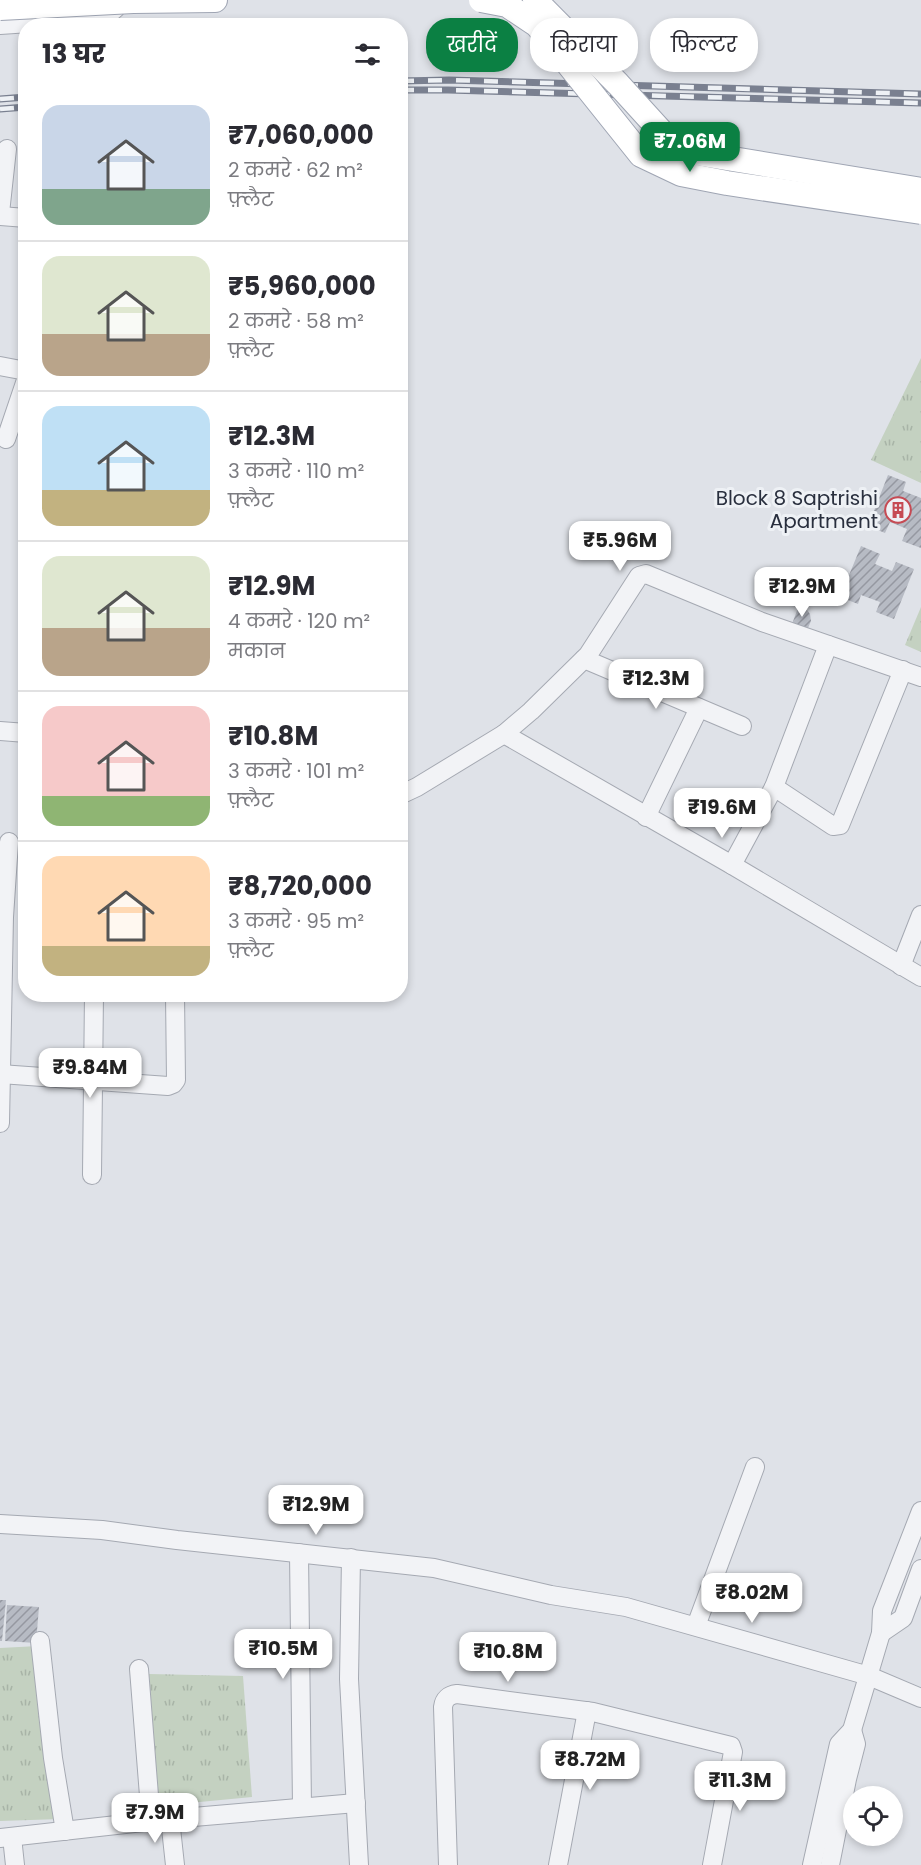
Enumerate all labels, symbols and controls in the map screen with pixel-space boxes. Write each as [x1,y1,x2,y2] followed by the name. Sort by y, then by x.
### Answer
[426,18,518,72] chip: खरीदें
[530,18,638,72] chip: किराया
[650,18,758,72] chip: फ़िल्टर
[42,36,105,72] text: 13 घर
[351,38,384,71] icon: filters
[228,117,374,153] text: ₹7,060,000
[641,122,739,173] pin: ₹7.06M
[654,127,726,155] text: ₹7.06M
[90,129,162,201] icon: home
[228,156,363,184] text: 2 कमरे · 62 m²
[228,186,274,214] text: फ़्लैट
[228,268,376,304] text: ₹5,960,000
[90,280,162,352] icon: home
[228,307,364,335] text: 2 कमरे · 58 m²
[228,337,274,365] text: फ़्लैट
[228,418,315,454] text: ₹12.3M
[90,430,162,502] icon: home
[228,457,364,485] text: 3 कमरे · 110 m²
[716,484,878,535] place label: Block 8 Saptrishi Apartment
[228,487,274,515] text: फ़्लैट
[883,495,913,525] building icon: Block 8 Saptrishi Apartment
[571,521,669,572] pin: ₹5.96M
[583,526,657,554] text: ₹5.96M
[753,567,851,618] pin: ₹12.9M
[228,568,315,604] text: ₹12.9M
[768,572,836,600] text: ₹12.9M
[90,580,162,652] icon: home
[228,607,370,635] text: 4 कमरे · 120 m²
[228,637,285,665] text: मकान
[607,659,705,710] pin: ₹12.3M
[623,664,690,692] text: ₹12.3M
[228,718,318,754] text: ₹10.8M
[90,730,162,802] icon: home
[228,757,364,785] text: 3 कमरे · 101 m²
[228,787,274,815] text: फ़्लैट
[673,788,771,839] pin: ₹19.6M
[688,793,756,821] text: ₹19.6M
[228,868,372,904] text: ₹8,720,000
[90,880,162,952] icon: home
[228,907,364,935] text: 3 कमरे · 95 m²
[228,937,274,965] text: फ़्लैट
[41,1048,139,1099] pin: ₹9.84M
[53,1053,127,1081] text: ₹9.84M
[267,1485,365,1536] pin: ₹12.9M
[282,1490,350,1518] text: ₹12.9M
[703,1573,801,1624] pin: ₹8.02M
[715,1578,789,1606] text: ₹8.02M
[234,1629,332,1680] pin: ₹10.5M
[459,1632,557,1683] pin: ₹10.8M
[248,1634,318,1662] text: ₹10.5M
[473,1637,543,1665] text: ₹10.8M
[541,1740,639,1791] pin: ₹8.72M
[554,1745,626,1773] text: ₹8.72M
[691,1761,789,1812] pin: ₹11.3M
[708,1766,772,1794] text: ₹11.3M
[843,1786,903,1846] map controls
[843,1786,903,1846] button: locate
[113,1793,197,1844] pin: ₹7.9M
[126,1798,184,1826] text: ₹7.9M

